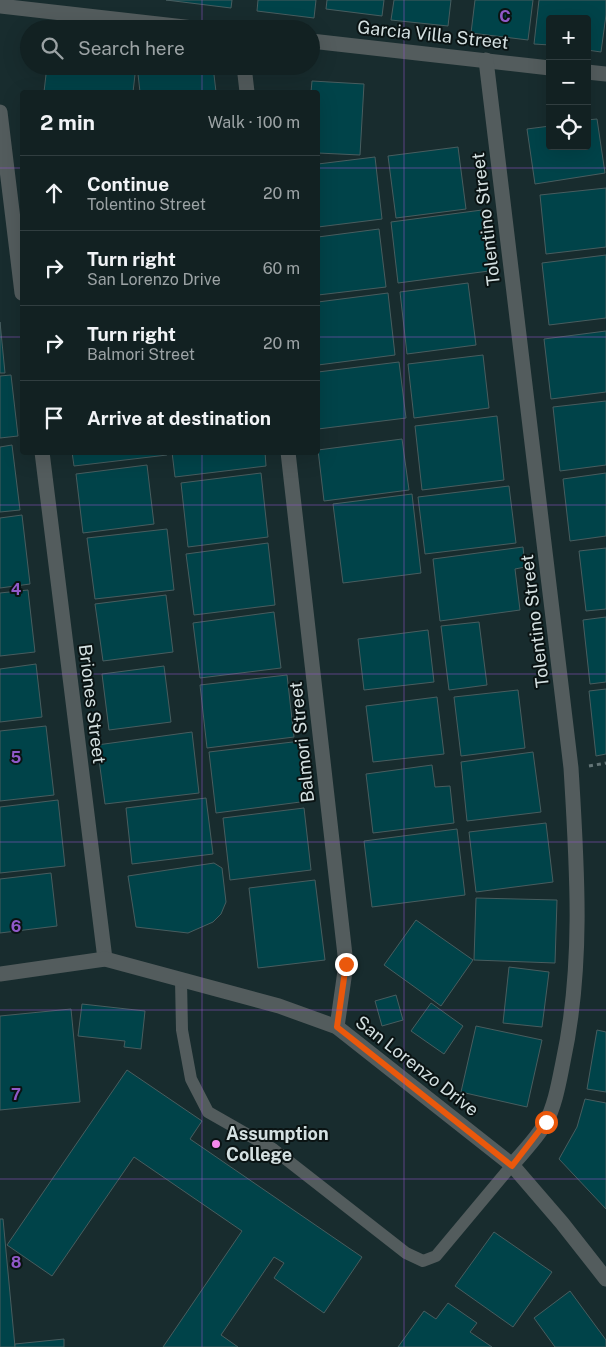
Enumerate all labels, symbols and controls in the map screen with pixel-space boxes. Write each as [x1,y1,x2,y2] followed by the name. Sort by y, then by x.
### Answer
[499,7,511,26] text: C
[546,15,591,150] map controls
[546,15,591,60] button: +
[356,16,510,53] street label: Garcia Villa Street
[20,20,320,75] search box
[38,34,66,62] icon: search
[78,37,185,59] text: Search here
[546,60,591,105] button: −
[546,105,591,150] button: locate
[40,110,95,135] text: 2 min
[208,113,300,132] text: Walk · 100 m
[467,151,504,287] street label: Tolentino Street
[87,173,169,195] text: Continue
[40,179,68,207] icon: ahead
[263,184,300,203] text: 20 m
[87,195,206,214] text: Tolentino Street
[87,248,176,270] text: Turn right
[40,254,68,282] icon: right
[263,259,300,278] text: 60 m
[87,270,221,289] text: San Lorenzo Drive
[87,323,176,345] text: Turn right
[40,329,68,357] icon: right
[263,334,300,353] text: 20 m
[87,345,195,364] text: Balmori Street
[40,404,68,432] icon: arrive
[87,407,271,429] text: Arrive at destination
[516,553,553,689] street label: Tolentino Street
[11,580,22,599] text: 4
[75,643,110,765] street label: Briones Street
[285,680,318,804] street label: Balmori Street
[11,748,22,767] text: 5
[11,917,21,936] text: 6
[335,953,358,976] route end
[352,1011,483,1120] street label: San Lorenzo Drive
[11,1085,21,1104] text: 7
[535,1111,558,1134] route start
[226,1123,329,1165] place label: Assumption College
[210,1138,222,1150] marker: Assumption College
[11,1253,22,1272] text: 8

